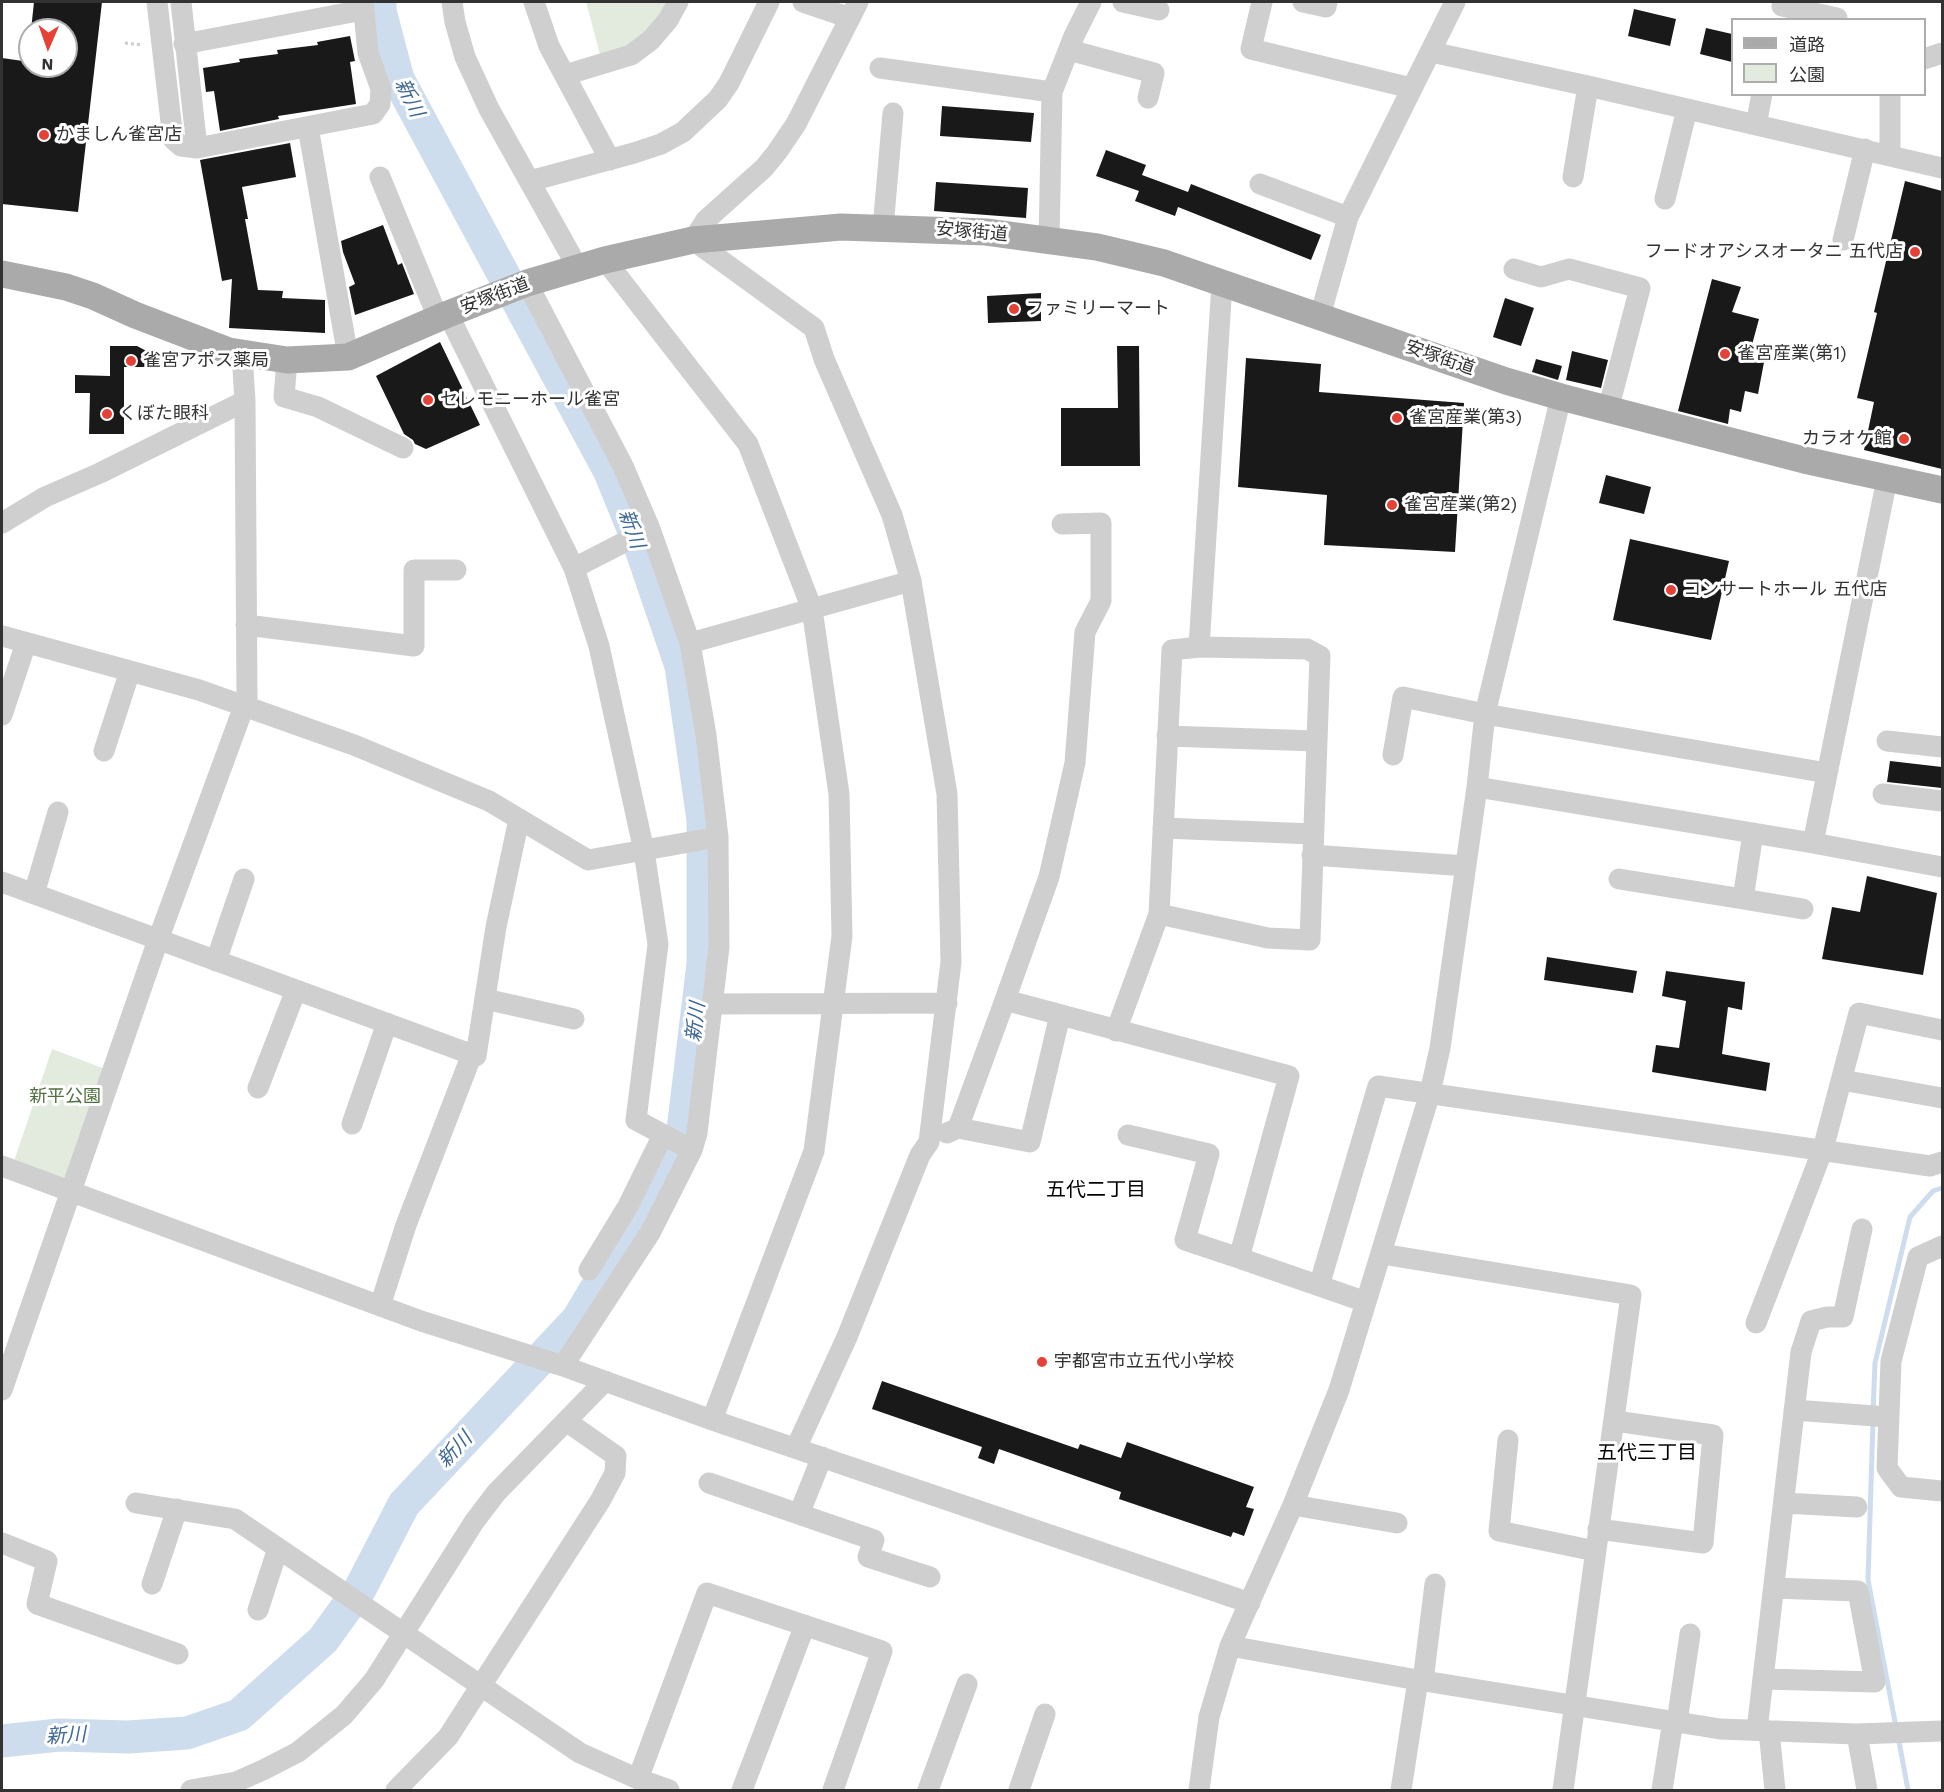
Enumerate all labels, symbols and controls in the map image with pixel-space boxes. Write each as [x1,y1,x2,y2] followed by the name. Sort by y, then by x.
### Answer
[18,18,78,78] north arrow
[1731,18,1926,96] legend
[1789,34,1825,55] text: 道路
[41,55,54,74] text: N
[1789,64,1825,85] text: 公園
[389,75,429,121] water label: 新川
[56,124,182,146] place label: かましん雀宮店
[37,128,51,142] marker: かましん雀宮店
[935,218,1009,246] street label: 安塚街道
[1645,241,1903,263] place label: フードオアシスオータニ 五代店
[1908,245,1922,259] marker: フードオアシスオータニ 五代店
[458,273,532,319] street label: 安塚街道
[1026,298,1170,320] place label: ファミリーマート
[1007,302,1021,316] marker: ファミリーマート
[1402,336,1478,380] street label: 安塚街道
[1737,343,1847,365] place label: 雀宮産業(第1)
[1718,347,1732,361] marker: 雀宮産業(第1)
[143,350,269,372] place label: 雀宮アポス薬局
[124,354,138,368] marker: 雀宮アポス薬局
[440,389,620,411] place label: セレモニーホール雀宮
[421,393,435,407] marker: セレモニーホール雀宮
[119,403,209,425] place label: くぼた眼科
[100,407,114,421] marker: くぼた眼科
[1409,407,1522,429] place label: 雀宮産業(第3)
[1390,411,1404,425] marker: 雀宮産業(第3)
[1802,428,1892,450] place label: カラオケ館
[1897,432,1911,446] marker: カラオケ館
[1404,494,1517,516] place label: 雀宮産業(第2)
[1385,498,1399,512] marker: 雀宮産業(第2)
[613,506,649,552] water label: 新川
[1683,579,1887,601] place label: コンサートホール 五代店
[1664,583,1678,597] marker: コンサートホール 五代店
[682,1001,710,1043] water label: 新川
[29,1086,101,1108] park label: 新平公園
[1046,1178,1146,1202] district label: 五代二丁目
[1054,1351,1234,1373] place label: 宇都宮市立五代小学校
[1035,1355,1049,1369] marker: 宇都宮市立五代小学校
[433,1427,477,1473] water label: 新川
[1597,1441,1697,1465] district label: 五代三丁目
[45,1723,87,1749] water label: 新川

